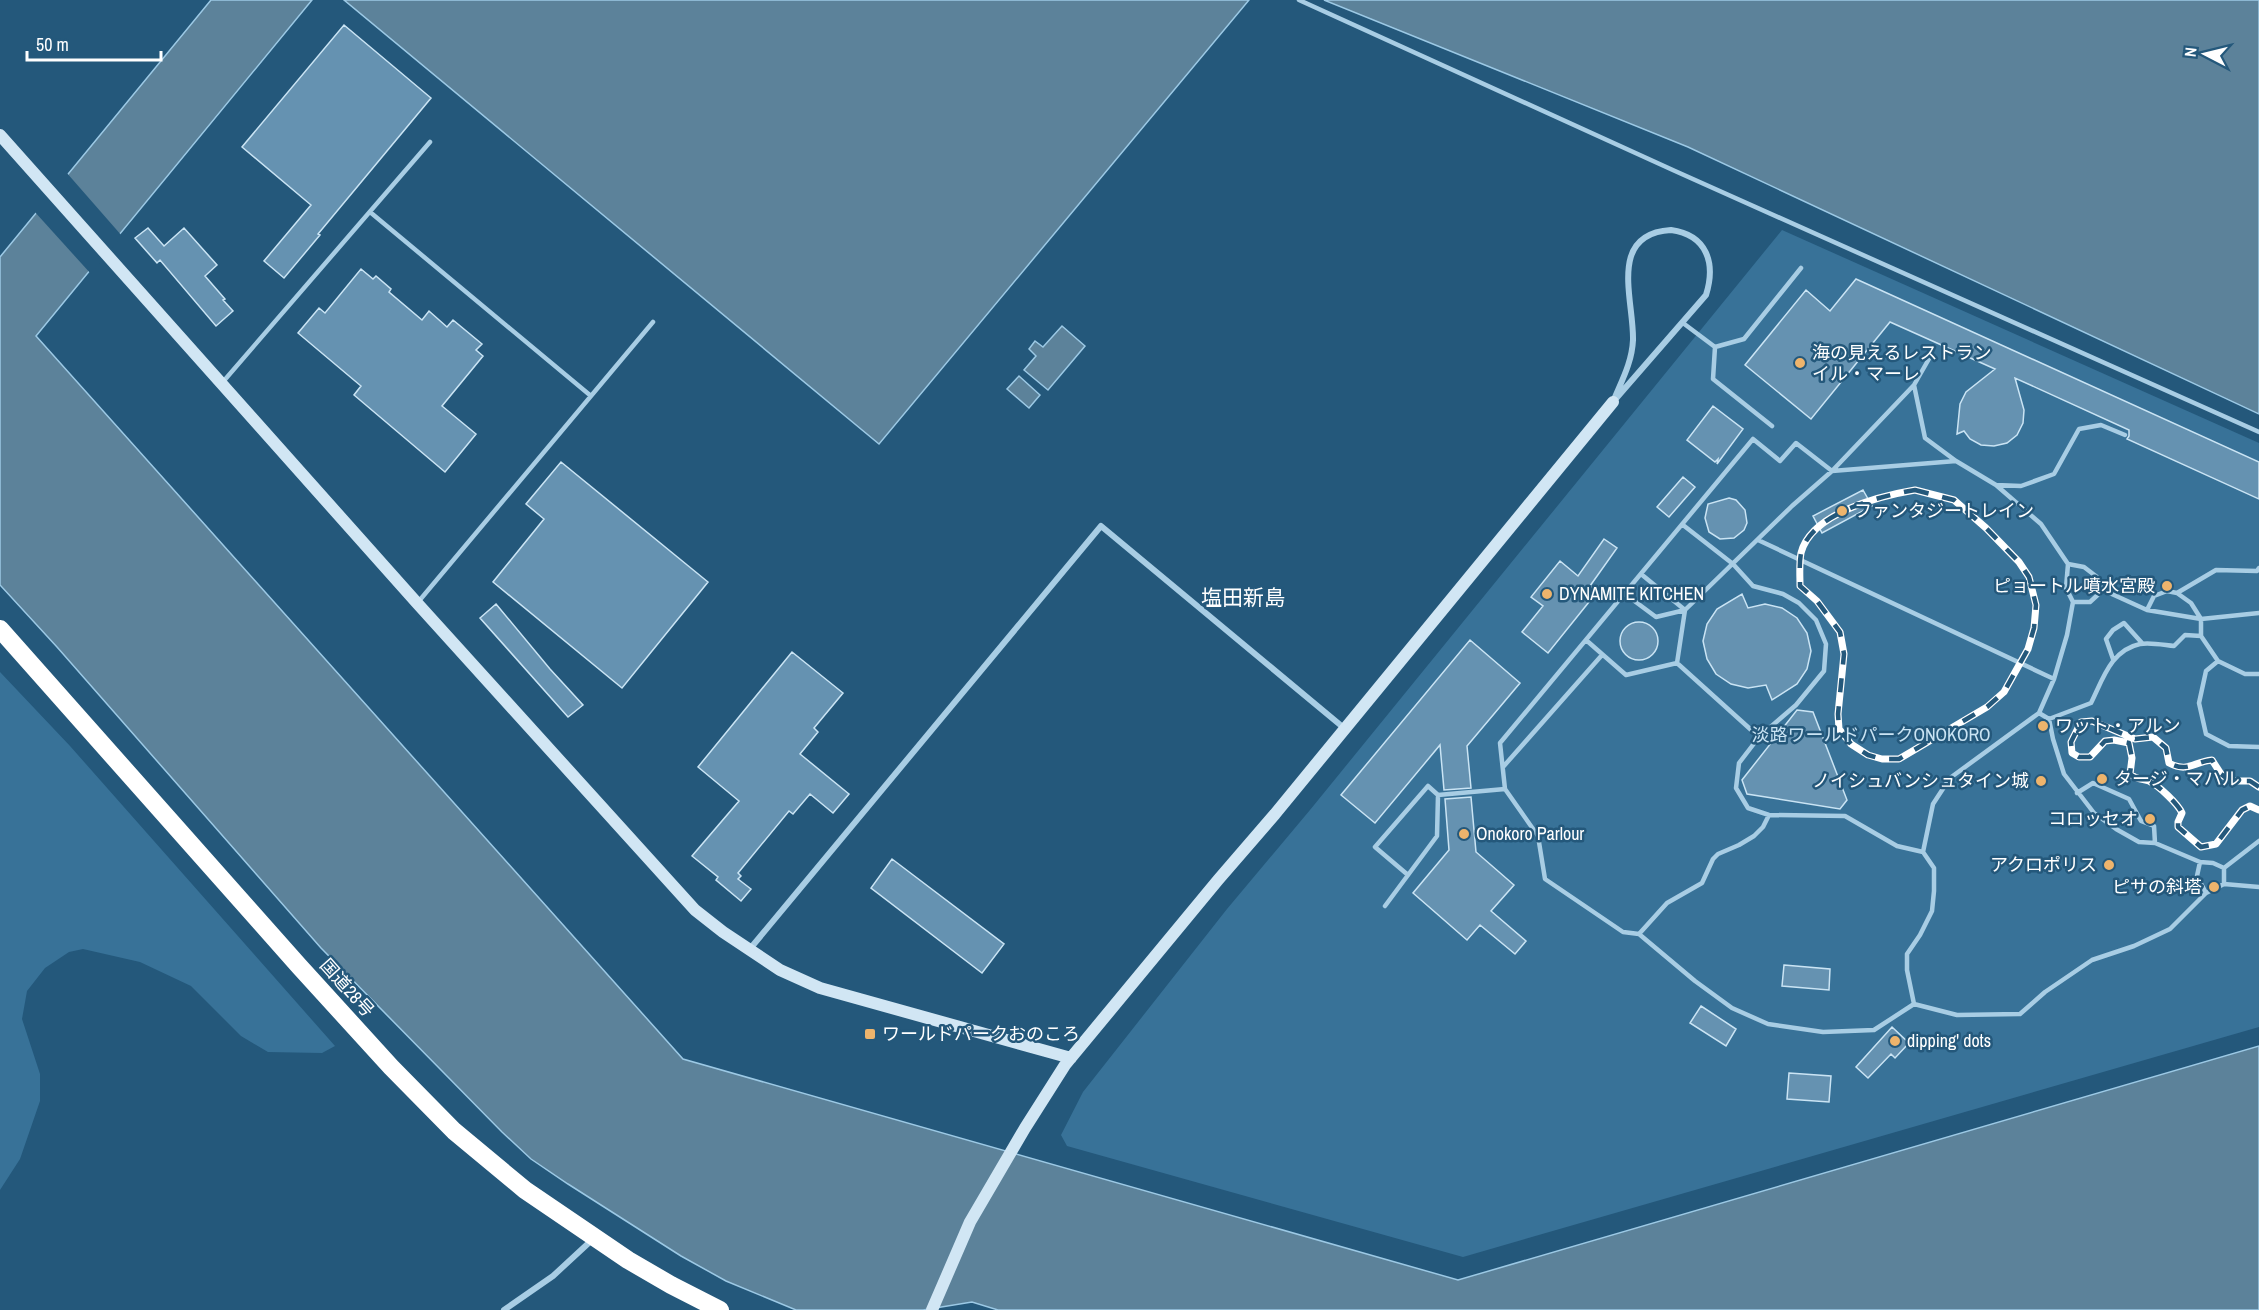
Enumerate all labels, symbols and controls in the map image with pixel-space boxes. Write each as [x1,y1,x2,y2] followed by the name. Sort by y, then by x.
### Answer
[27,24,160,62] scale bar
[2175,24,2235,84] north arrow
[36,32,69,57] text: 50 m
[2179,46,2202,58] text: N
[1812,340,1991,386] place label: 海の見えるレストラン イル・マーレ
[1793,356,1807,370] marker: 海の見えるレストラン イル・マーレ
[1854,498,2034,523] place label: ファンタジートレイン
[1835,504,1849,518] marker: ファンタジートレイン
[1993,573,2155,598] place label: ピョートル噴水宮殿
[2160,579,2174,593] marker: ピョートル噴水宮殿
[1559,581,1704,606] place label: DYNAMITE KITCHEN
[1201,583,1285,612] district label: 塩田新島
[1540,587,1554,601] marker: DYNAMITE KITCHEN
[2055,713,2180,738] place label: ワット・アルン
[2036,719,2050,733] marker: ワット・アルン
[1751,722,1991,747] park label: 淡路ワールドパークONOKORO
[2114,766,2240,791] place label: タージ・マハル
[1812,768,2029,793] place label: ノイシュバンシュタイン城
[2095,772,2109,786] marker: タージ・マハル
[2034,774,2048,788] marker: ノイシュバンシュタイン城
[2048,806,2138,831] place label: コロッセオ
[2143,812,2157,826] marker: コロッセオ
[1476,821,1584,846] place label: Onokoro Parlour
[1457,827,1471,841] marker: Onokoro Parlour
[1990,852,2097,877] place label: アクロポリス
[2102,858,2116,872] marker: アクロポリス
[2112,874,2202,899] place label: ピサの斜塔
[2207,880,2221,894] marker: ピサの斜塔
[315,953,380,1022] street label: 国道28号
[882,1021,1080,1046] place label: ワールドパークおのころ
[863,1027,877,1041] marker: ワールドパークおのころ
[1907,1028,1991,1053] place label: dipping' dots
[1888,1034,1902,1048] marker: dipping' dots

